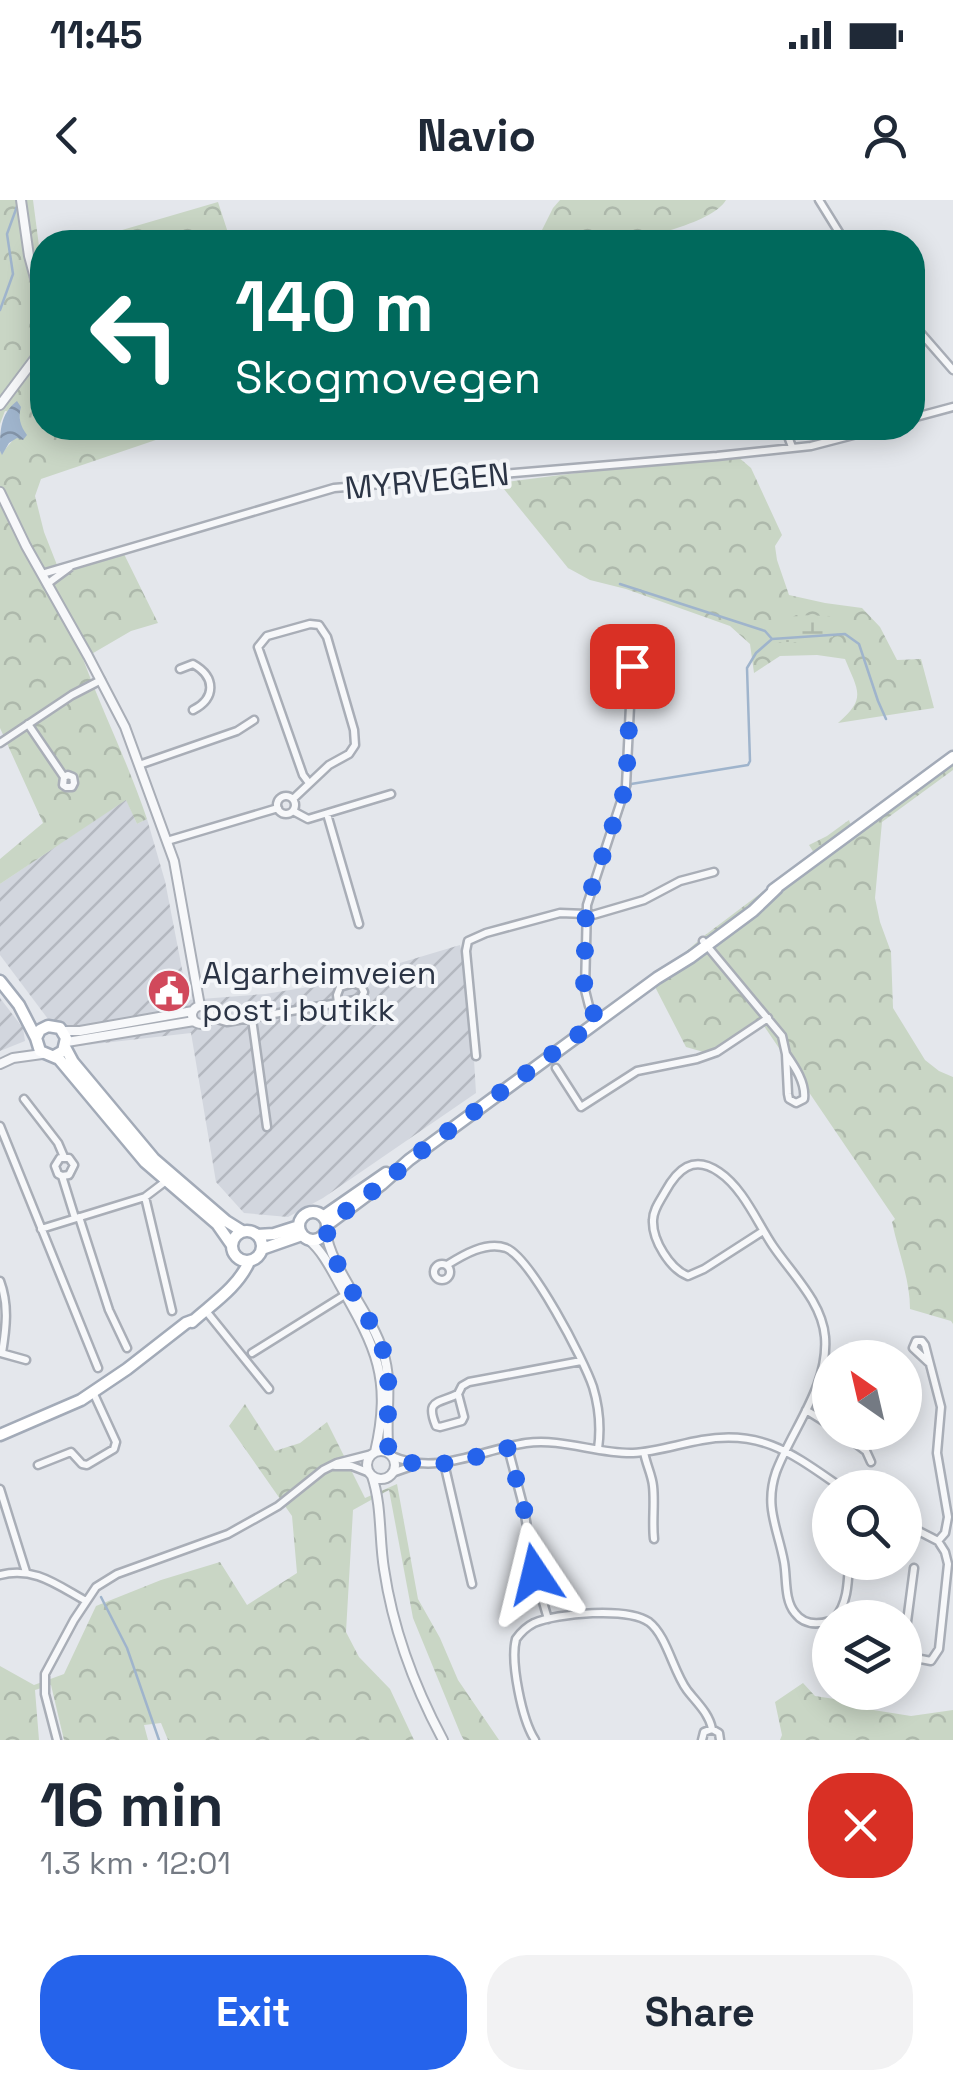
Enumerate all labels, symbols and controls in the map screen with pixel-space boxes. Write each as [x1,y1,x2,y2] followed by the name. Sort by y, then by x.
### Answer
[50,11,143,59] text: 11:45
[417,107,536,164] text: Navio
[40,108,95,163] icon: back
[858,108,913,163] icon: person
[235,262,434,351] text: 140 m
[70,270,200,400] icon: left
[235,349,541,406] text: Skogmovegen
[343,454,511,508] street label: MYRVEGEN
[590,624,675,709] pin
[605,639,660,694] icon: arrive
[202,953,436,1030] place label: Algarheimveien post i butikk
[146,968,192,1014] public building icon: Algarheimveien post i butikk
[812,1340,922,1450] north arrow
[812,1340,922,1710] map controls
[812,1470,922,1580] button: search
[483,1522,587,1626] position arrow
[812,1600,922,1710] button: layers
[40,1767,224,1844] text: 16 min
[808,1773,913,1878] button: close
[40,1843,231,1883] text: 1.3 km · 12:01
[40,1955,467,2070] button: Exit
[487,1955,913,2070] button: Share

